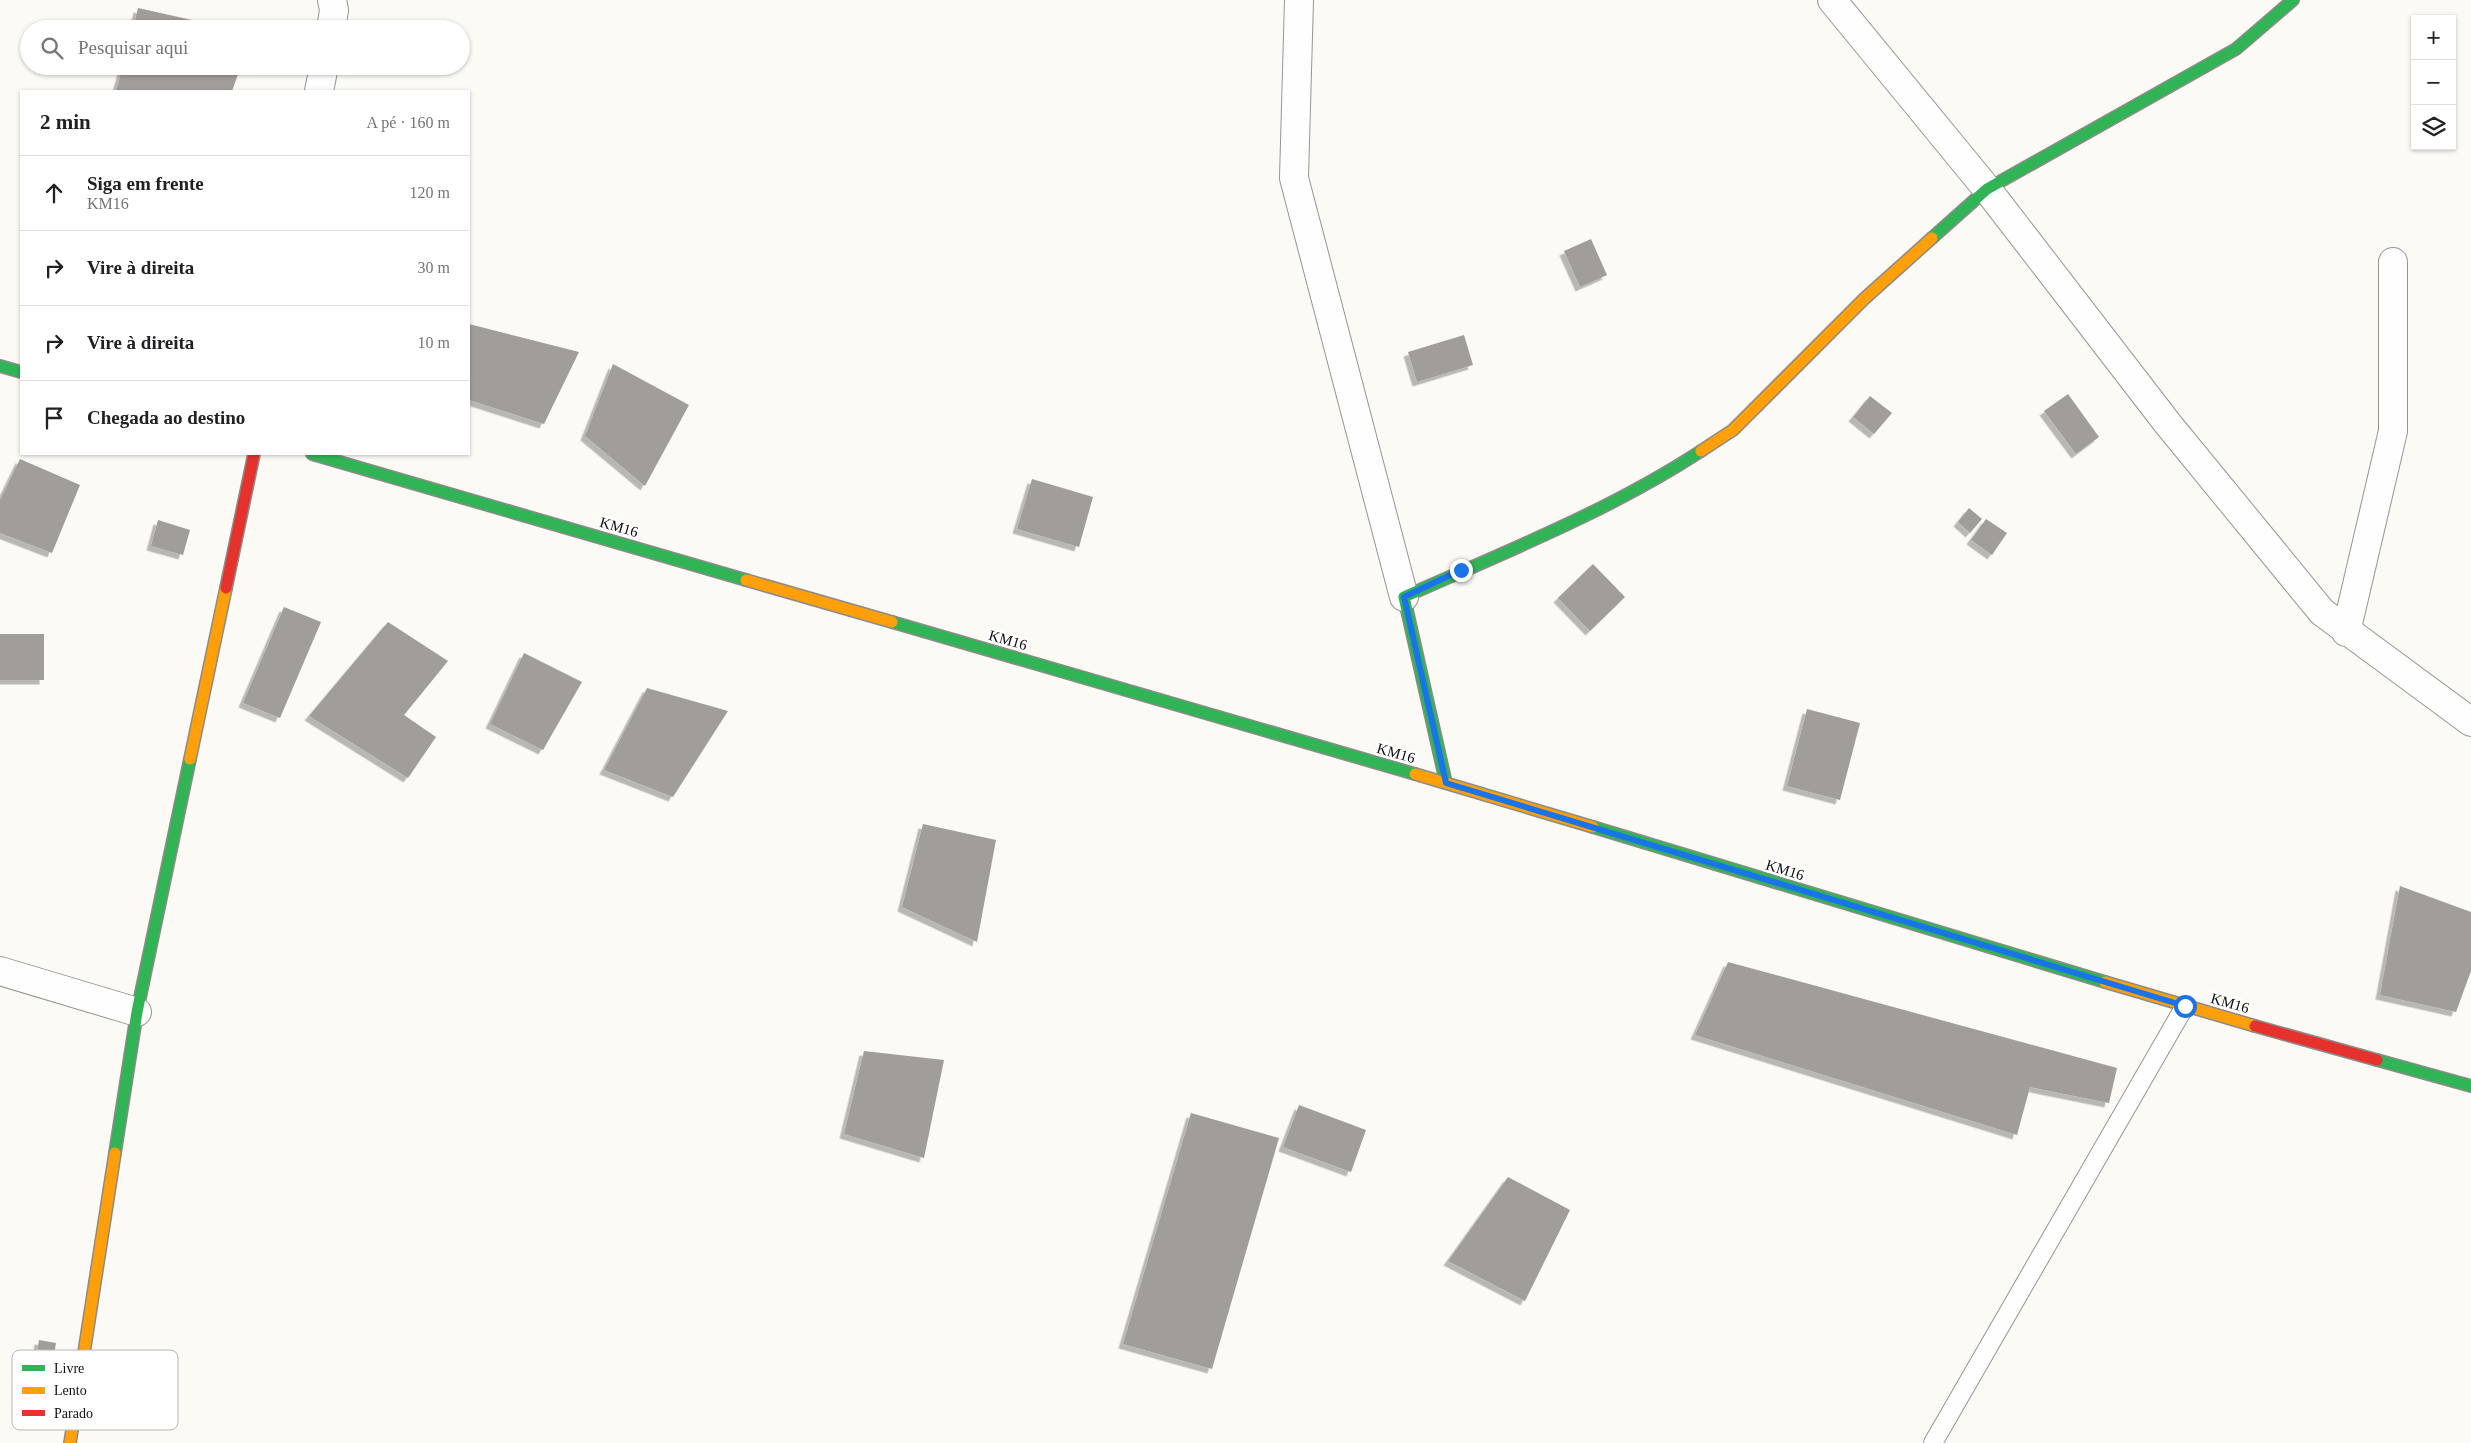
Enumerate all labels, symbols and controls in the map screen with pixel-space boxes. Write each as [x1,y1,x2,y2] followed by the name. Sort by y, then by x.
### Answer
[2411,15,2456,150] map controls
[2411,15,2456,60] button: +
[20,20,470,75] search box
[38,34,66,62] icon: search
[78,37,188,58] text: Pesquisar aqui
[2411,60,2456,105] button: −
[2411,105,2456,150] button: layers
[40,110,91,134] text: 2 min
[366,114,450,131] text: A pé · 160 m
[87,173,204,194] text: Siga em frente
[40,179,68,207] icon: ahead
[410,184,450,201] text: 120 m
[87,195,129,212] text: KM16
[40,254,68,282] icon: right
[87,257,194,278] text: Vire à direita
[418,259,450,276] text: 30 m
[40,329,68,357] icon: right
[87,332,194,353] text: Vire à direita
[418,334,450,351] text: 10 m
[40,404,68,432] icon: arrive
[87,407,245,428] text: Chegada ao destino
[598,514,641,540] street label: KM16
[1450,559,1473,582] route end
[987,627,1030,653] street label: KM16
[1375,740,1418,766] street label: KM16
[1764,857,1807,884] street label: KM16
[2209,990,2252,1016] street label: KM16
[2174,995,2197,1018] route start
[12,1350,178,1430] legend
[54,1361,84,1376] text: Livre
[54,1383,87,1398] text: Lento
[54,1406,93,1421] text: Parado

